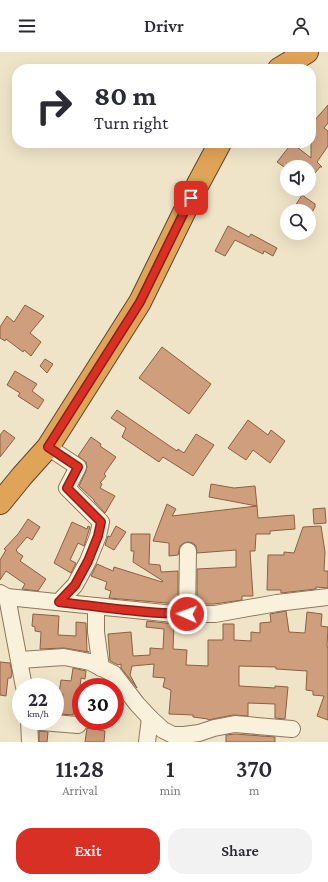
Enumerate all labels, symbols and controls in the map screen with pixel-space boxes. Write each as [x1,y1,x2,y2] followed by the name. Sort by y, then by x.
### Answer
[16,15,38,37] icon: menu
[290,15,312,37] icon: person
[144,16,184,36] text: Drivr
[28,80,80,132] icon: right
[94,80,156,111] text: 80 m
[94,113,168,133] text: Turn right
[280,160,316,240] map controls
[280,160,316,196] button: sound
[174,181,208,215] pin
[180,187,202,209] icon: arrive
[280,204,316,240] button: search
[166,593,208,635] position arrow
[72,678,124,730] speed limit sign: 30
[28,688,48,710] text: 22
[27,708,49,719] text: km/h
[55,755,104,782] text: 11:28
[166,755,175,782] text: 1
[236,755,273,782] text: 370
[62,783,98,798] text: Arrival
[160,783,181,798] text: min
[249,783,260,798] text: m
[16,828,160,874] button: Exit
[168,828,312,874] button: Share

